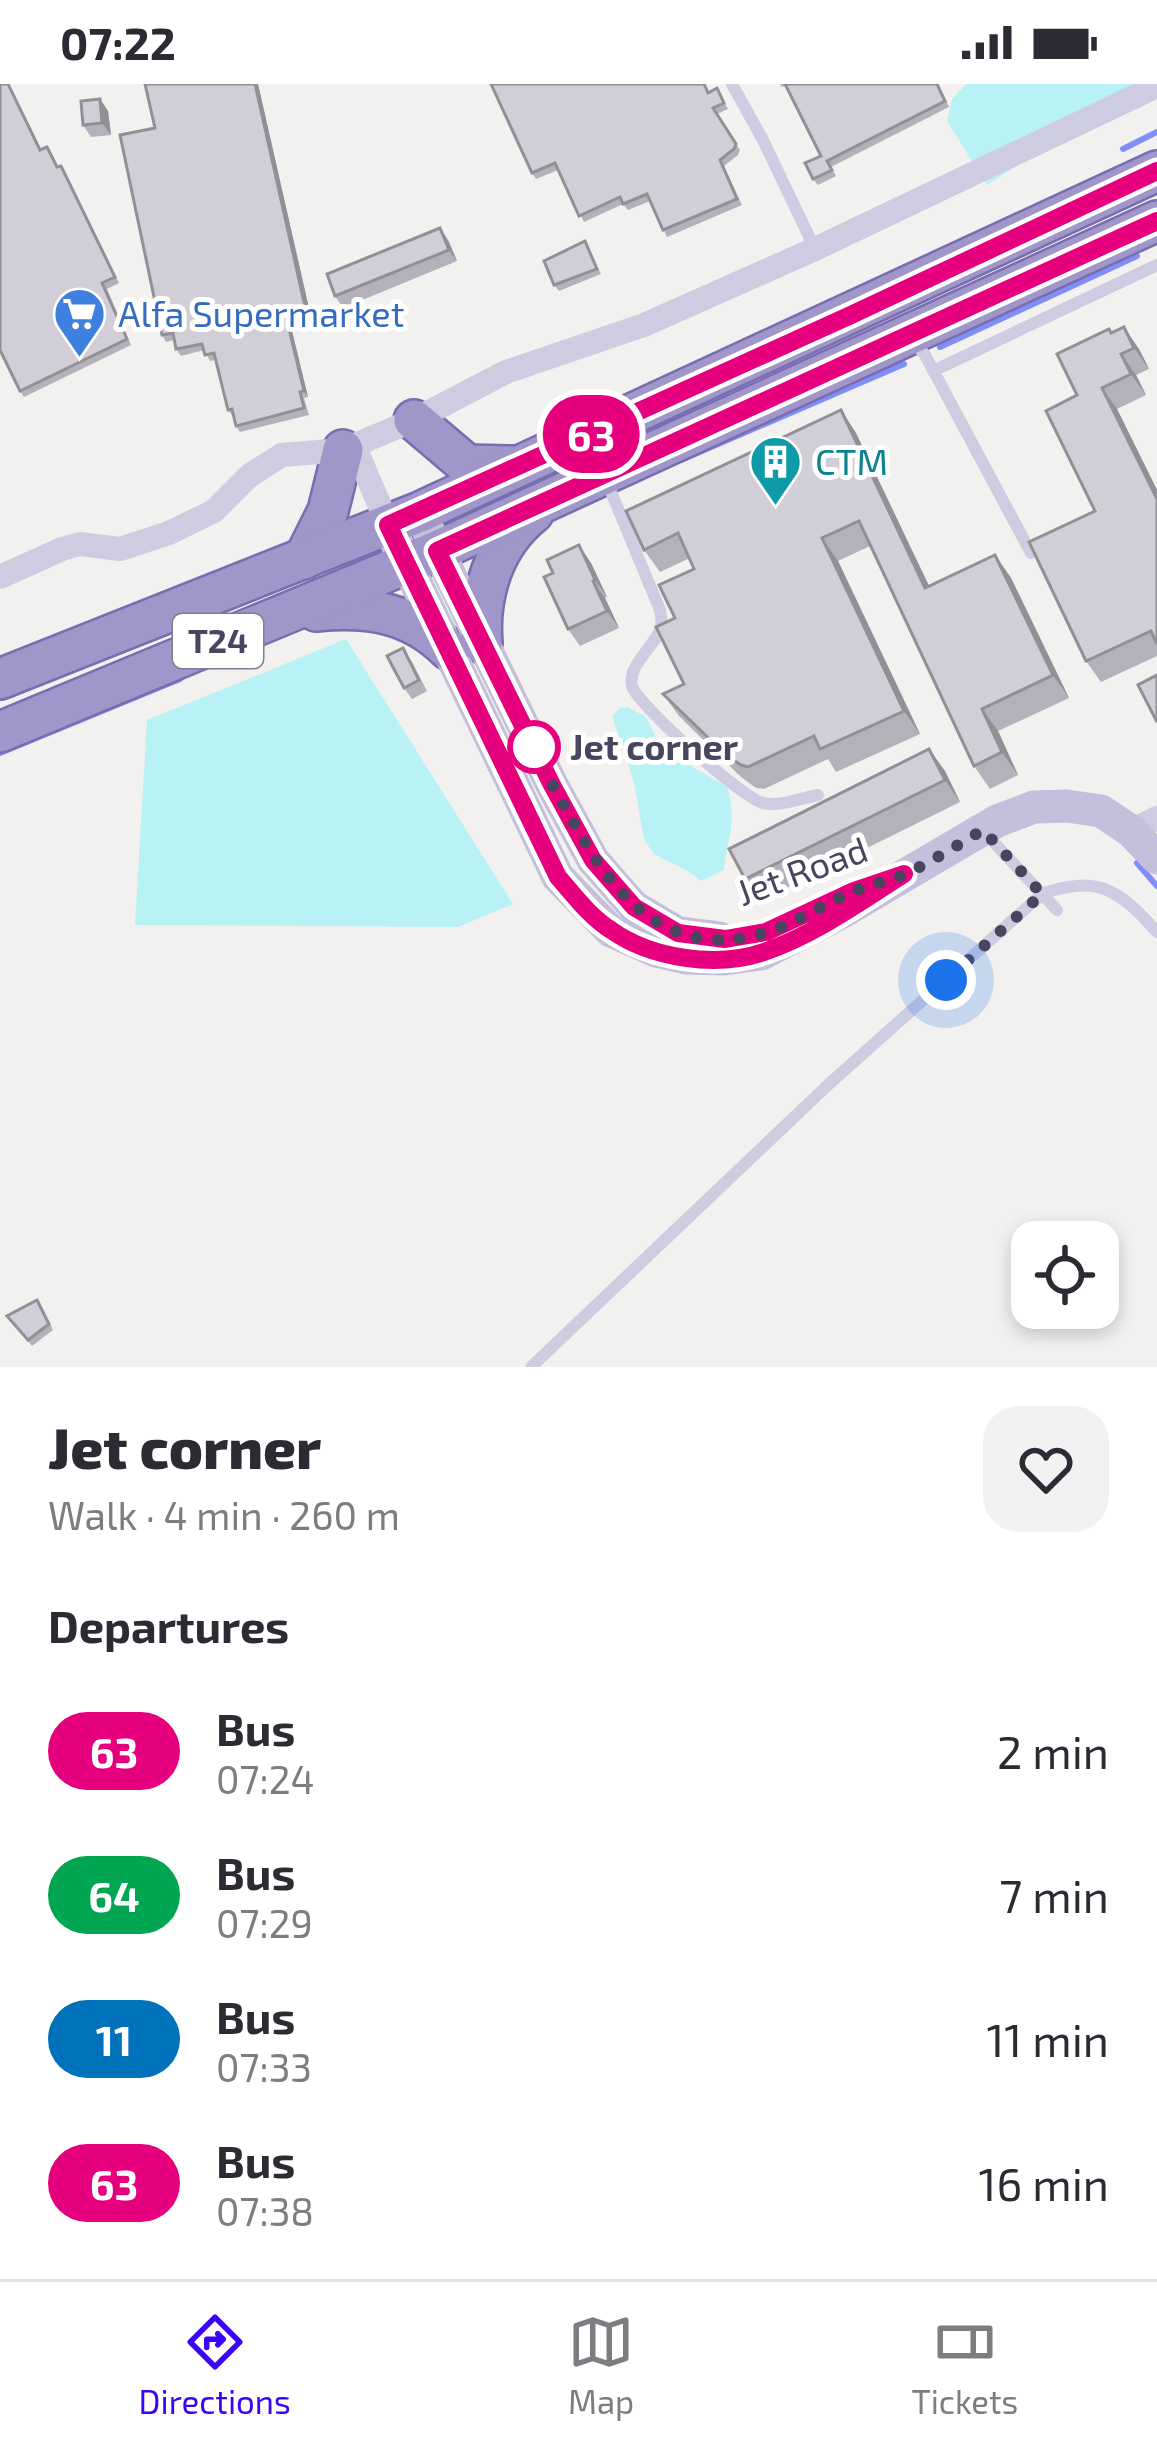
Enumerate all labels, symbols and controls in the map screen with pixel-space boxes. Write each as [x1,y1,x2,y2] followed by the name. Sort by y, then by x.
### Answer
[60,15,176,69] text: 07:22
[51,286,107,360] supermarket icon: Alfa Supermarket
[118,291,404,334] place label: Alfa Supermarket
[537,395,645,473] line badge: 63
[567,409,615,459] text: 63
[748,434,804,508] building icon: CTM
[815,439,888,482] place label: CTM
[173,614,263,668] road number: T24
[509,722,559,772] marker: Jet corner
[570,724,739,767] place label: Jet corner
[730,826,873,913] street label: Jet Road
[916,950,976,1010] your location
[1011,1221,1119,1329] map controls
[1011,1221,1119,1329] button: locate
[983,1406,1109,1532] button: heart
[48,1412,321,1480] text: Jet corner
[48,1491,400,1538] text: Walk · 4 min · 260 m
[48,1598,289,1652] text: Departures
[216,1701,295,1755] text: Bus
[997,1724,1109,1778] text: 2 min
[90,1726,138,1776] text: 63
[216,1755,315,1802] text: 07:24
[216,1845,295,1899] text: Bus
[999,1868,1109,1922] text: 7 min
[88,1870,140,1920] text: 64
[216,1899,313,1946] text: 07:29
[216,1989,295,2043] text: Bus
[986,2012,1109,2066] text: 11 min
[96,2014,132,2064] text: 11
[216,2043,312,2090] text: 07:33
[216,2133,295,2187] text: Bus
[979,2156,1109,2210] text: 16 min
[90,2158,138,2208] text: 63
[216,2187,314,2234] text: 07:38
[139,2309,291,2421] tab: Directions
[568,2309,634,2421] tab: Map
[911,2309,1018,2421] tab: Tickets

